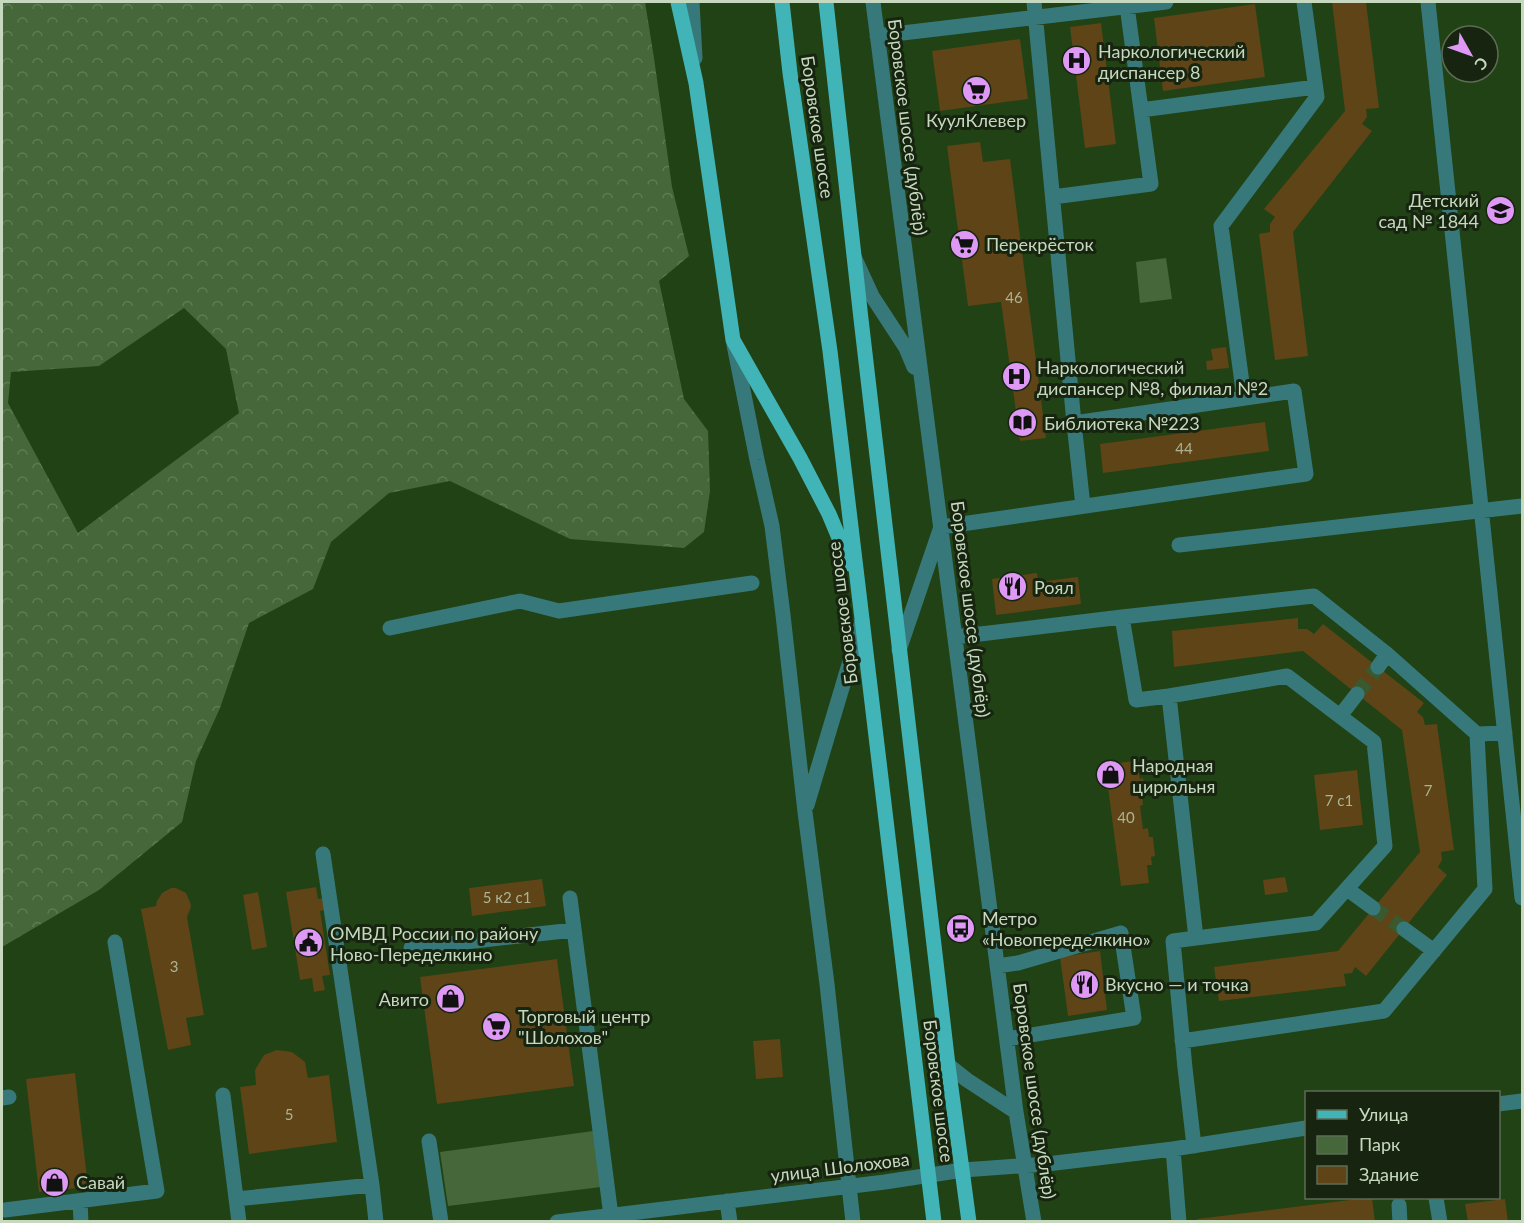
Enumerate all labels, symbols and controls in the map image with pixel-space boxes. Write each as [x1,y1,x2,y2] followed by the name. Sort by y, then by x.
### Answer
[884,18,932,236] street label: Боровское шоссе (дублёр)
[1440,24,1500,84] north arrow
[1098,40,1245,83] place label: Наркологический диспансер 8
[1061,45,1093,77] hospital icon: Наркологический диспансер 8
[797,54,839,200] street label: Боровское шоссе
[1471,54,1493,74] text: С
[960,75,992,107] supermarket icon: КуулКлевер
[926,109,1026,131] place label: КуулКлевер
[1379,189,1479,232] place label: Детский сад № 1844
[1484,194,1516,226] school or university icon: Детский сад № 1844
[949,228,981,260] supermarket icon: Перекрёсток
[986,233,1094,255] place label: Перекрёсток
[1005,288,1023,306] house number: 46
[1037,356,1268,399] place label: Наркологический диспансер №8, филиал №2
[1000,361,1032,393] hospital icon: Наркологический диспансер №8, филиал №2
[1007,407,1039,439] library icon: Библиотека №223
[1044,412,1200,434] place label: Библиотека №223
[1175,439,1193,457] house number: 44
[947,500,995,718] street label: Боровское шоссе (дублёр)
[822,540,862,686] street label: Боровское шоссе
[997,571,1029,603] restaurant icon: Роял
[1034,576,1074,598] place label: Роял
[1132,754,1215,797] place label: Народная цирюльня
[1095,759,1127,791] shop icon: Народная цирюльня
[1424,781,1433,799] house number: 7
[1325,791,1353,809] house number: 7 с1
[1117,808,1135,826] house number: 40
[483,888,531,906] house number: 5 к2 с1
[982,907,1150,950] place label: Метро «Новопеределкино»
[945,912,977,944] bus stop icon: Метро «Новопеределкино»
[330,922,539,965] place label: ОМВД России по району Ново-Переделкино
[293,927,325,959] public building icon: ОМВД России по району Ново-Переделкино
[170,957,178,975] house number: 3
[1068,968,1100,1000] restaurant icon: Вкусно — и точка
[1105,973,1249,995] place label: Вкусно — и точка
[1009,982,1061,1200] street label: Боровское шоссе (дублёр)
[434,983,466,1015] shop icon: Авито
[379,988,429,1010] place label: Авито
[518,1005,650,1048] place label: Торговый центр "Шолохов"
[481,1010,513,1042] supermarket icon: Торговый центр "Шолохов"
[919,1018,959,1164] street label: Боровское шоссе
[1305,1091,1500,1199] legend
[1359,1103,1409,1125] text: Улица
[285,1105,293,1123] house number: 5
[1359,1133,1401,1155] text: Парк
[769,1148,911,1186] street label: улица Шолохова
[1359,1163,1419,1185] text: Здание
[39,1166,71,1198] shop icon: Савай
[76,1171,125,1193] place label: Савай

